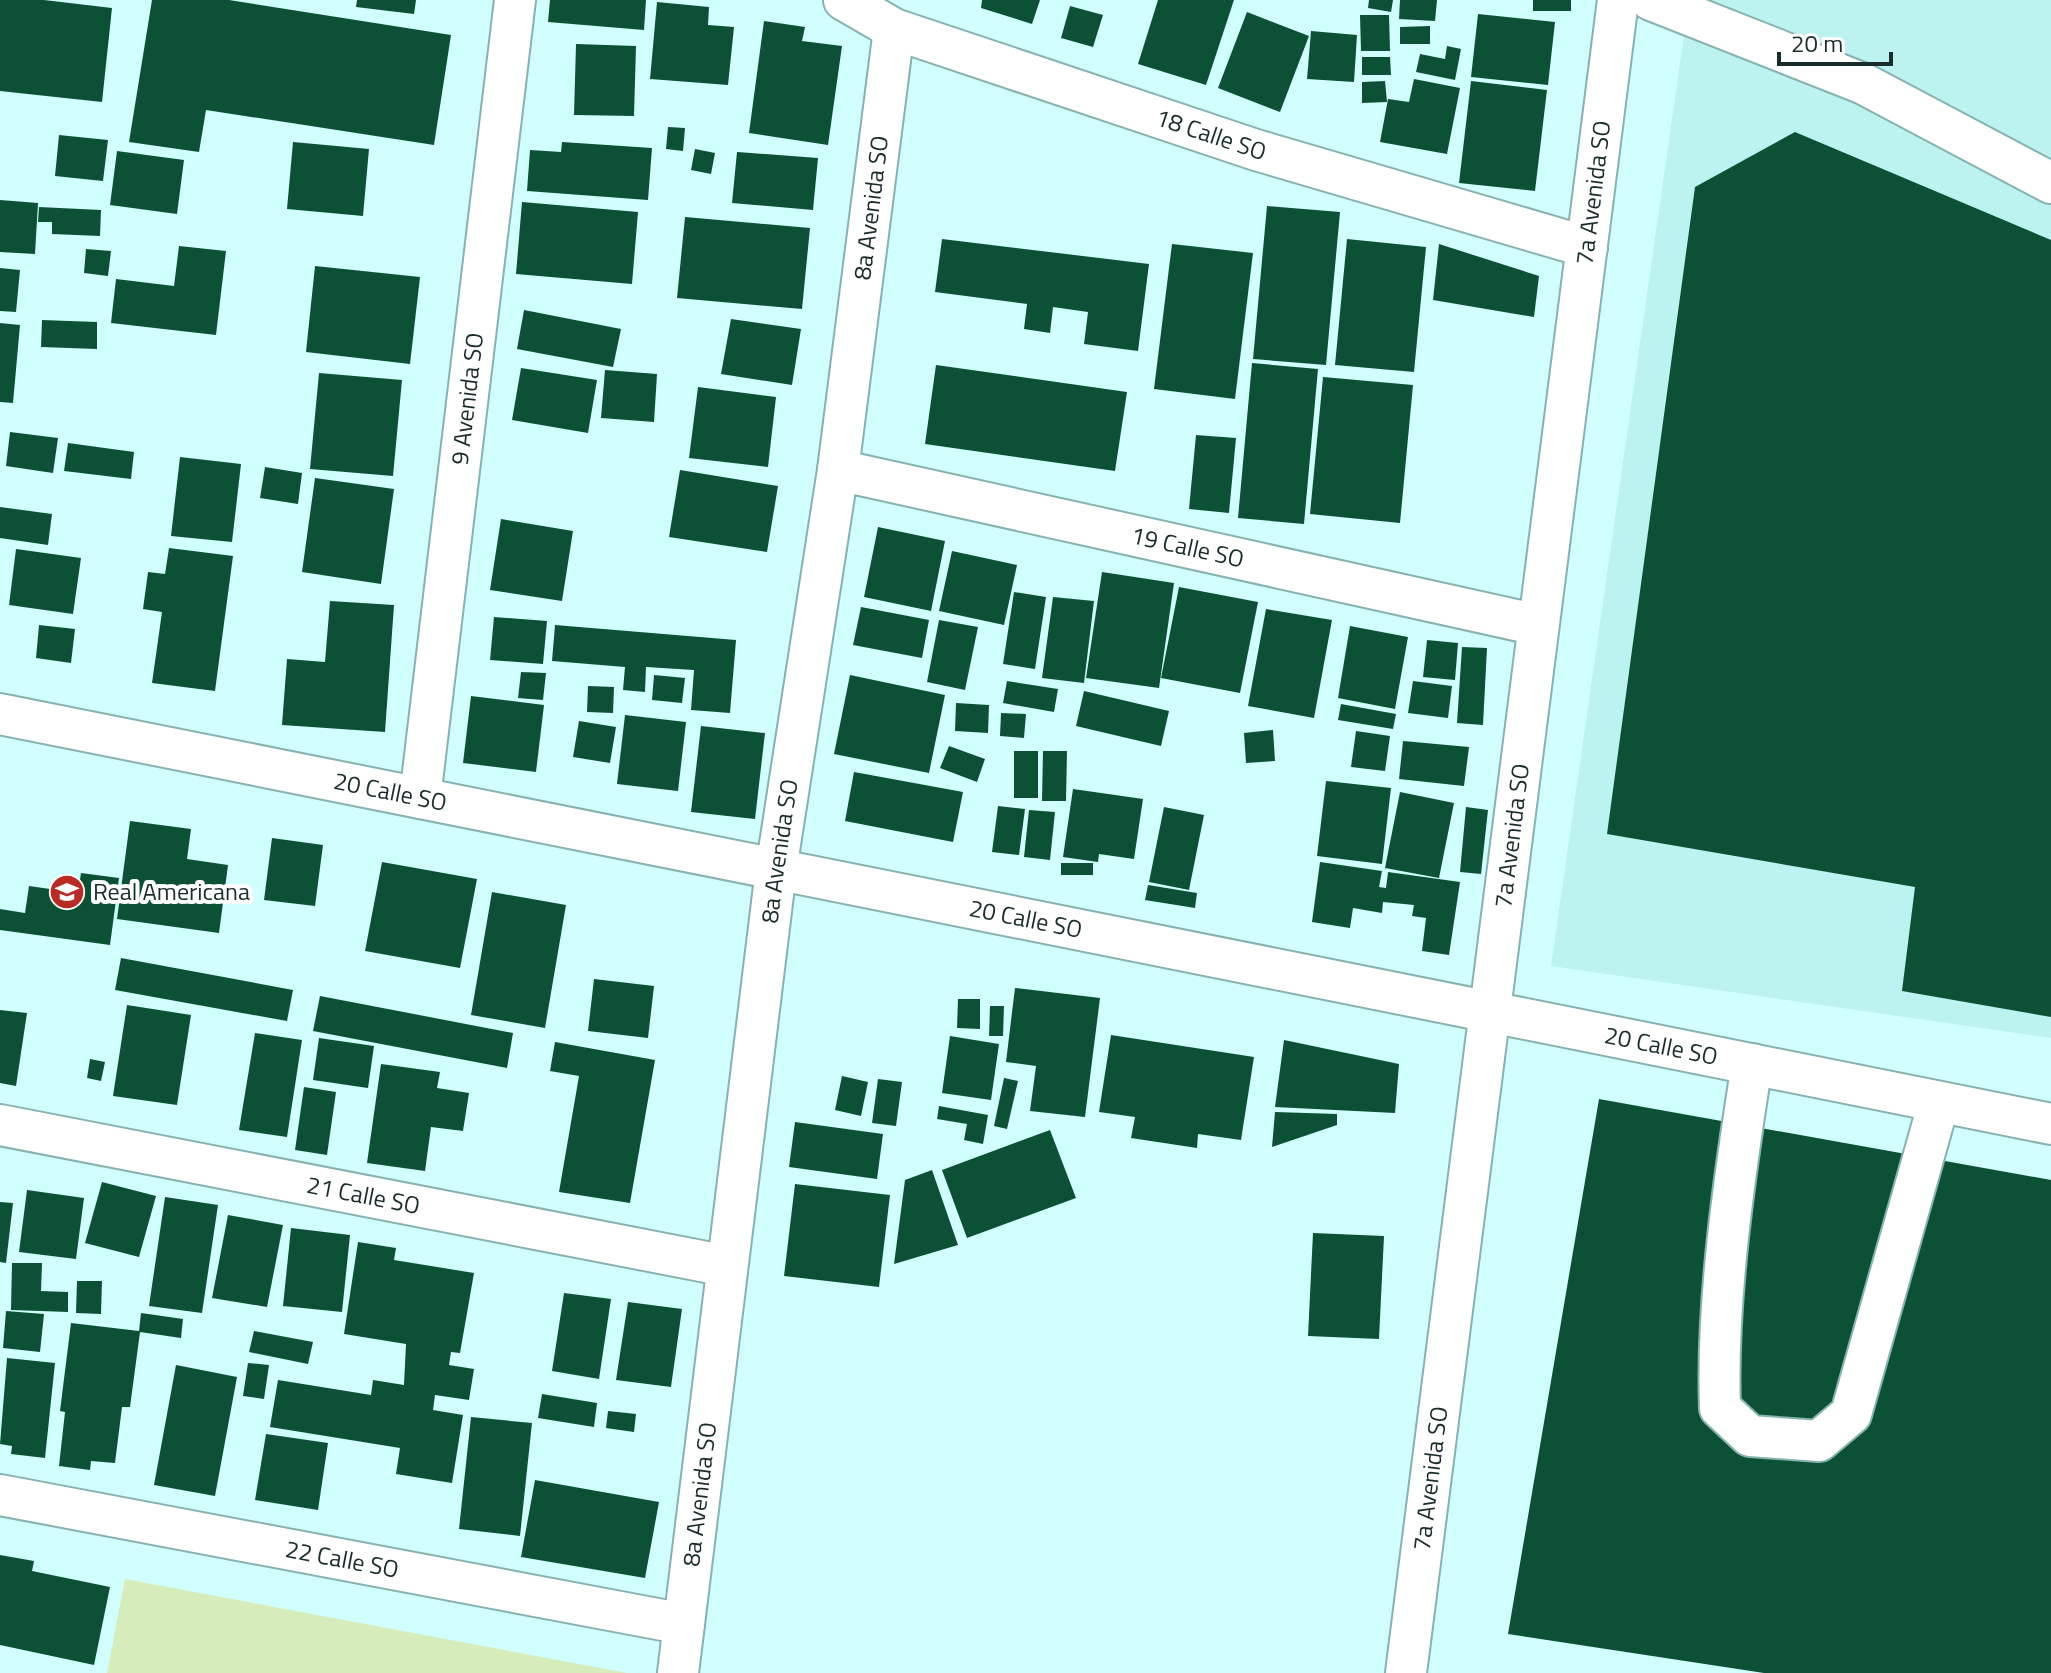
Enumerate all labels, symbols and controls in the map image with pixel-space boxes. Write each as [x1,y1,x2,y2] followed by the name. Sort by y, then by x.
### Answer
[1779,16,1891,66] scale bar
[1791,25,1843,61] text: 20 m
[1151,99,1271,169] street label: 18 Calle SO
[1566,118,1620,267] street label: 7a Avenida SO
[843,133,897,282] street label: 8a Avenida SO
[441,330,492,467] street label: 9 Avenida SO
[1128,516,1248,576] street label: 19 Calle SO
[1484,761,1538,910] street label: 7a Avenida SO
[331,762,450,820] street label: 20 Calle SO
[751,777,807,925] street label: 8a Avenida SO
[48,873,86,911] school or university icon: Real Americana
[93,873,250,909] place label: Real Americana
[966,889,1086,947] street label: 20 Calle SO
[1602,1016,1721,1074] street label: 20 Calle SO
[304,1166,423,1223] street label: 21 Calle SO
[1403,1404,1457,1553] street label: 7a Avenida SO
[672,1420,725,1568] street label: 8a Avenida SO
[282,1530,402,1587] street label: 22 Calle SO

